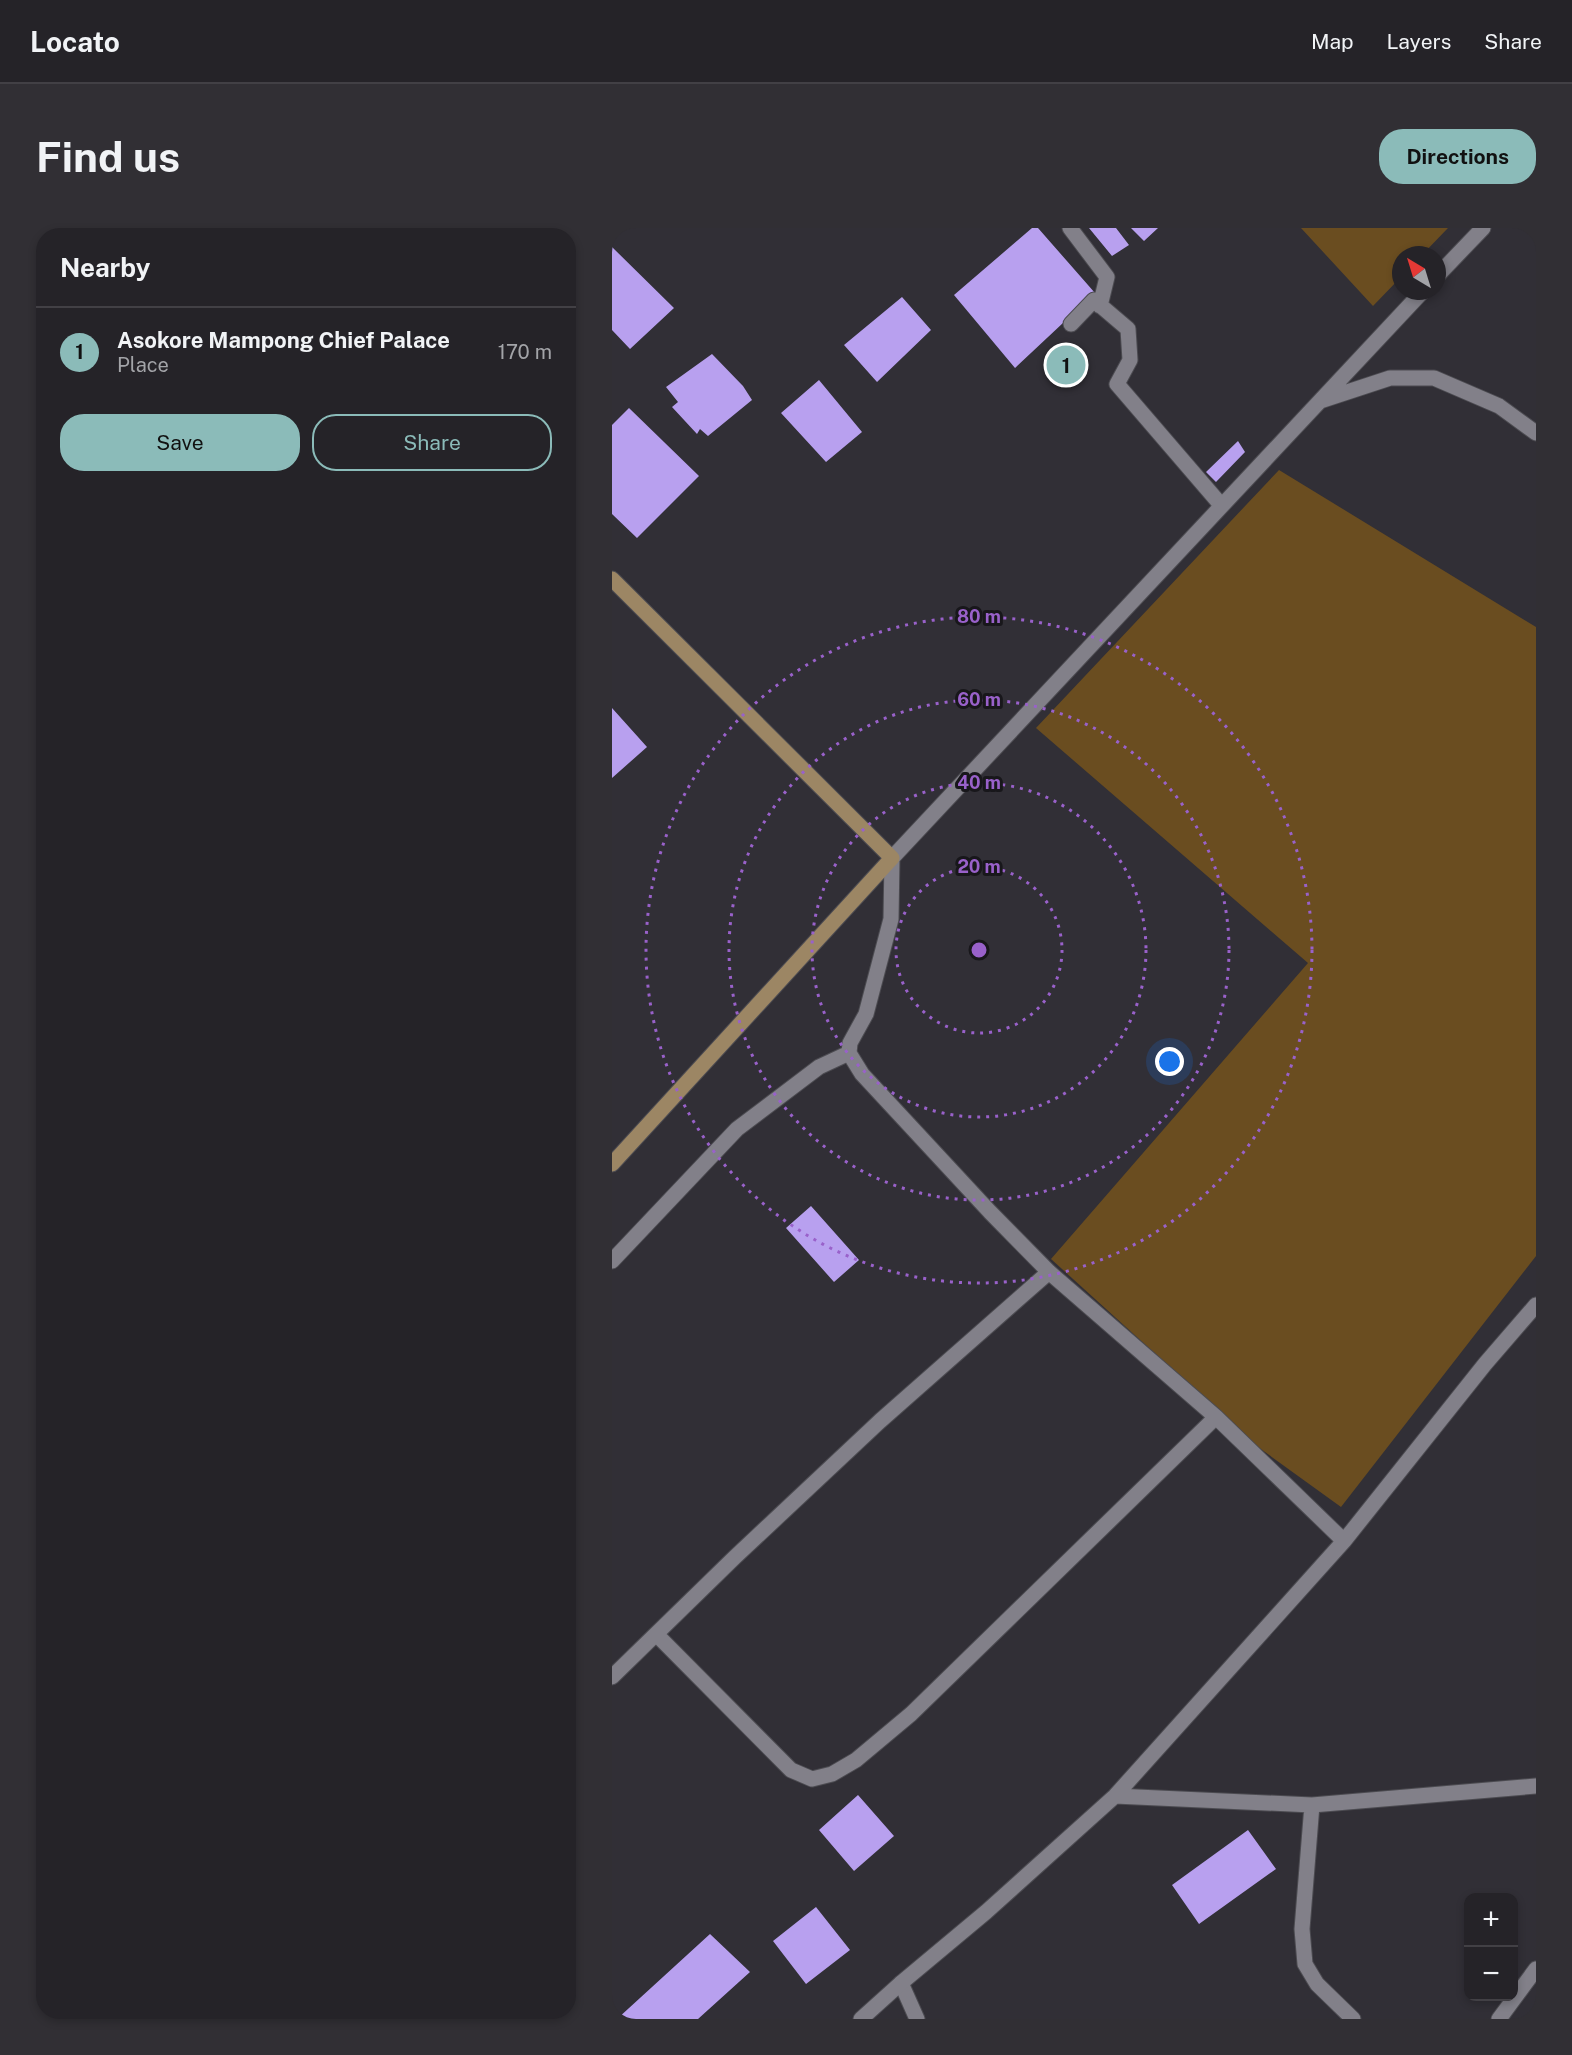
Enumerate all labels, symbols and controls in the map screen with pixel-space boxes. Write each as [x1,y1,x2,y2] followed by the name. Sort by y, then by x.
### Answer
[30,25,120,58] text: Locato
[1311,29,1354,54] text: Map
[1387,29,1451,54] text: Layers
[1484,29,1542,54] text: Share
[1379,129,1536,184] button: Directions
[36,132,180,181] text: Find us
[1392,246,1446,300] north arrow
[60,252,150,283] text: Nearby
[117,327,450,353] text: Asokore Mampong Chief Palace
[75,340,84,364] text: 1
[498,340,552,364] text: 170 m
[1046,342,1086,388] pin: 1
[117,353,169,377] text: Place
[60,414,300,471] button: Save
[312,414,552,471] button: Share
[957,606,1001,627] text: 80 m
[957,689,1001,710] text: 60 m
[957,772,1001,793] text: 40 m
[957,856,1001,877] text: 20 m
[969,940,989,960] centre of rings
[1155,1047,1184,1076] your location
[1464,1893,1518,2001] map controls
[1464,1893,1518,1947] button: +
[1464,1947,1518,2001] button: −

